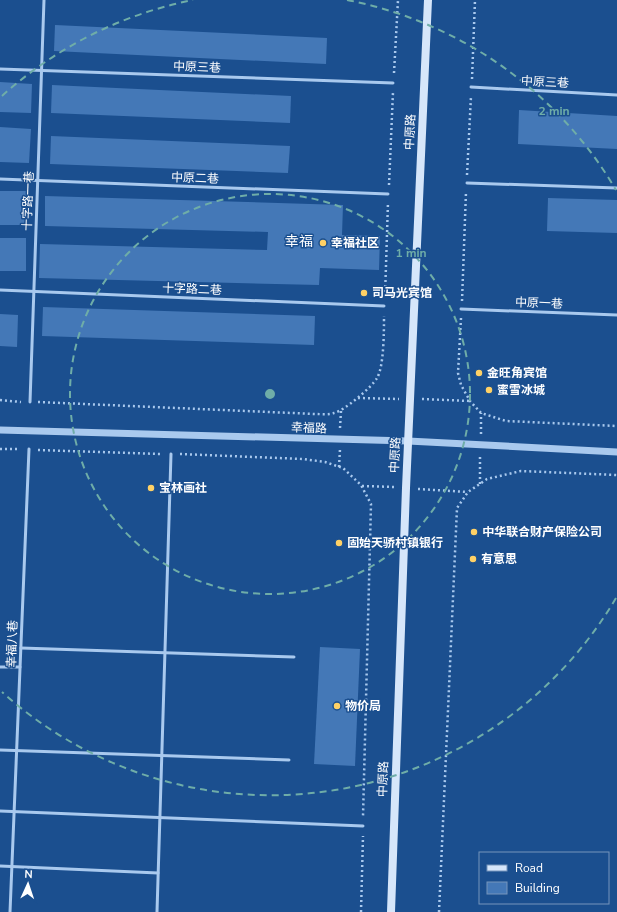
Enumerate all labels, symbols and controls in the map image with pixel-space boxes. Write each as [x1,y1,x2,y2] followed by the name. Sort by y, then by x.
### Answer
[173,58,221,76] street label: 中原三巷
[521,73,569,91] street label: 中原三巷
[538,103,570,119] text: 2 min
[401,114,419,150] street label: 中原路
[171,169,219,187] street label: 中原二巷
[19,171,37,231] street label: 十字路一巷
[285,232,313,251] district label: 幸福
[331,235,379,251] place label: 幸福社区
[318,238,328,248] marker: 幸福社区
[395,245,427,261] text: 1 min
[162,280,222,298] street label: 十字路二巷
[372,285,432,301] place label: 司马光宾馆
[359,288,369,298] marker: 司马光宾馆
[515,294,563,312] street label: 中原一巷
[487,365,547,381] place label: 金旺角宾馆
[474,368,484,378] marker: 金旺角宾馆
[497,382,545,398] place label: 蜜雪冰城
[484,385,494,395] marker: 蜜雪冰城
[263,387,277,401] centre of rings
[291,419,327,437] street label: 幸福路
[386,437,404,473] street label: 中原路
[159,480,207,496] place label: 宝林画社
[146,483,156,493] marker: 宝林画社
[482,524,602,540] place label: 中华联合财产保险公司
[469,527,479,537] marker: 中华联合财产保险公司
[347,535,443,551] place label: 固始天骄村镇银行
[334,538,344,548] marker: 固始天骄村镇银行
[481,551,517,567] place label: 有意思
[468,554,478,564] marker: 有意思
[3,620,21,668] street label: 幸福八巷
[345,698,381,714] place label: 物价局
[332,701,342,711] marker: 物价局
[374,761,392,797] street label: 中原路
[479,852,609,904] legend
[515,860,543,876] text: Road
[8,864,48,904] north arrow
[24,867,33,882] text: N
[515,880,560,896] text: Building

